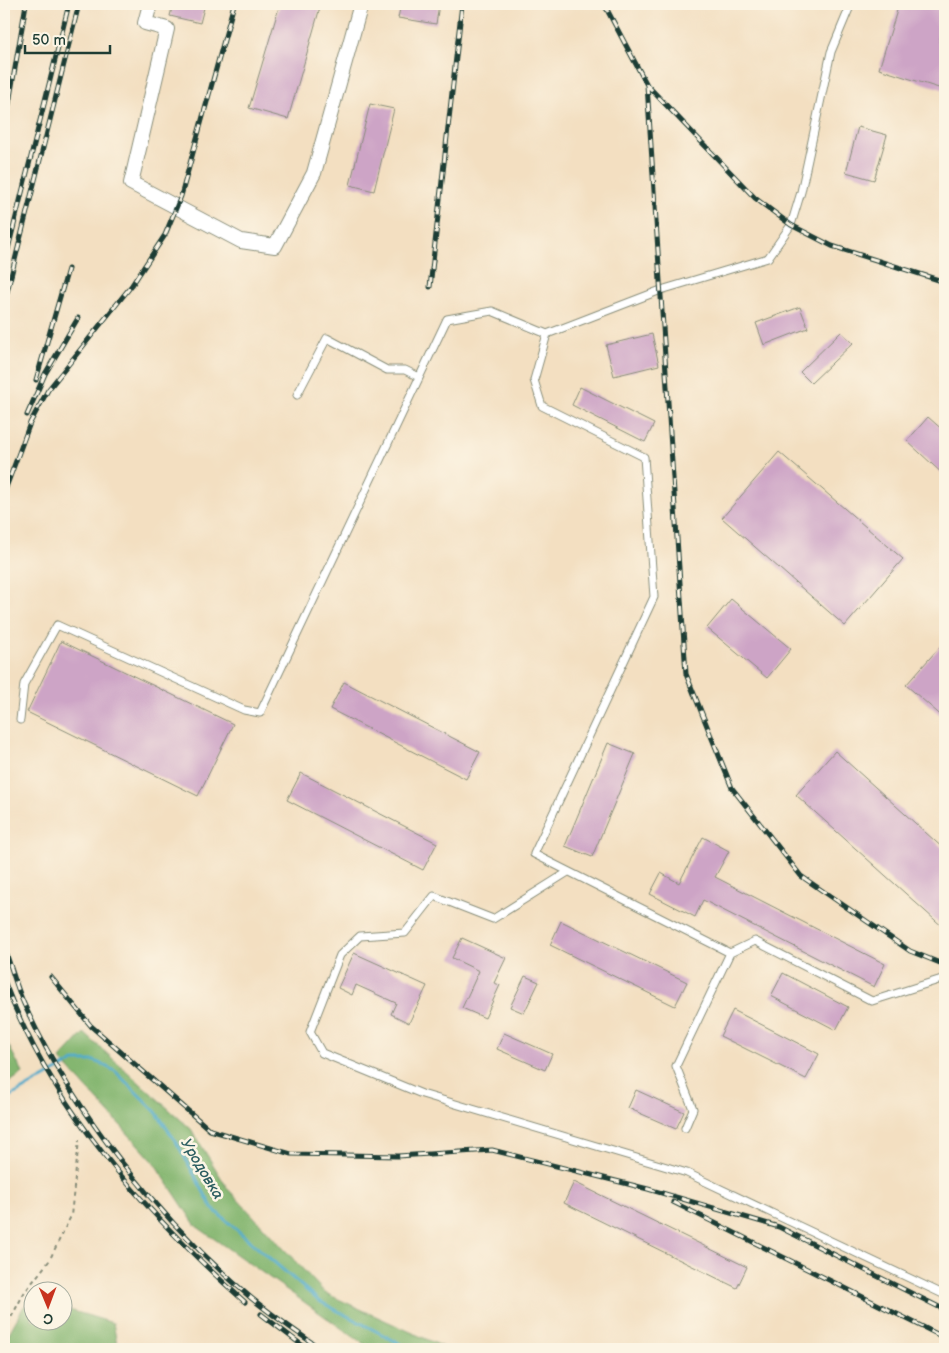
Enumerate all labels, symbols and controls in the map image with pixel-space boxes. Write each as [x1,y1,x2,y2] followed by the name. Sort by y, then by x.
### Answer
[25,22,110,54] scale bar
[32,31,66,50] text: 50 m
[176,1135,228,1203] water label: Уродовка
[22,1280,72,1330] north arrow
[43,1310,53,1327] text: С

